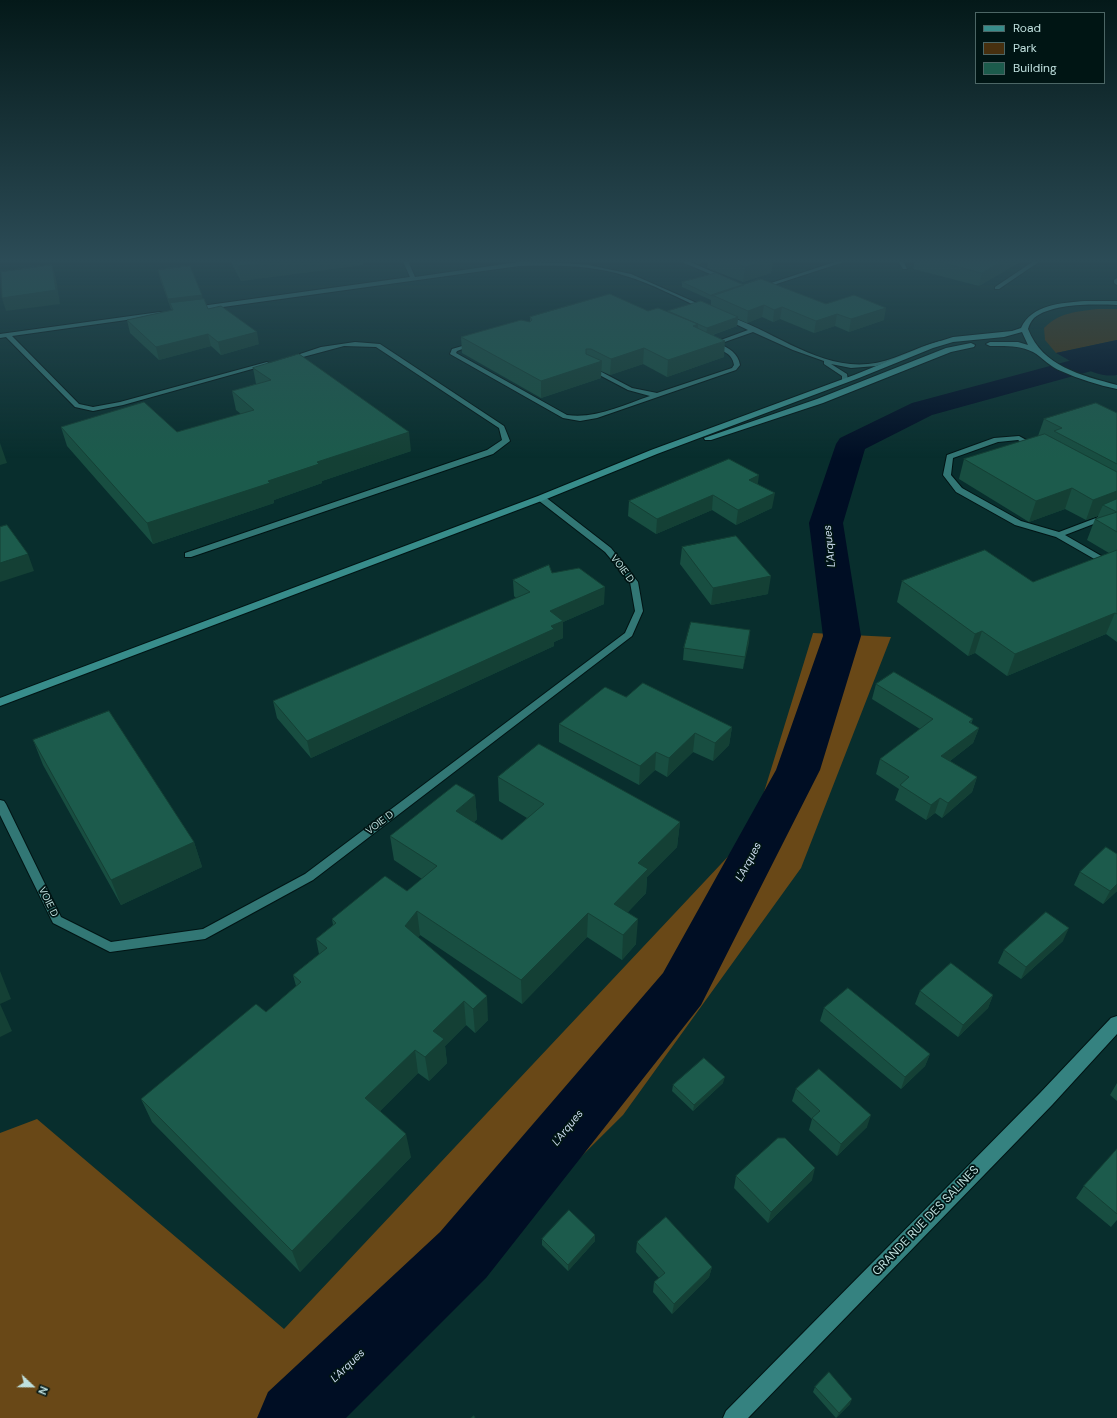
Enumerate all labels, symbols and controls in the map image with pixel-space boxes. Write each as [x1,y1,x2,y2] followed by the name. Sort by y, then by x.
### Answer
[975,12,1105,84] legend
[1013,20,1041,36] text: Road
[1013,40,1037,56] text: Park
[1013,60,1057,76] text: Building
[821,524,839,568] water label: L'Arques
[608,553,636,585] street label: VOIE D
[364,809,396,837] street label: VOIE D
[733,840,765,884] water label: L'Arques
[36,885,60,919] street label: VOIE D
[550,1107,586,1149] water label: L'Arques
[870,1163,982,1279] street label: GRANDE RUE DES SALINES
[328,1347,368,1385] water label: L'Arques
[12,1366,52,1406] north arrow
[35,1384,51,1397] text: N

